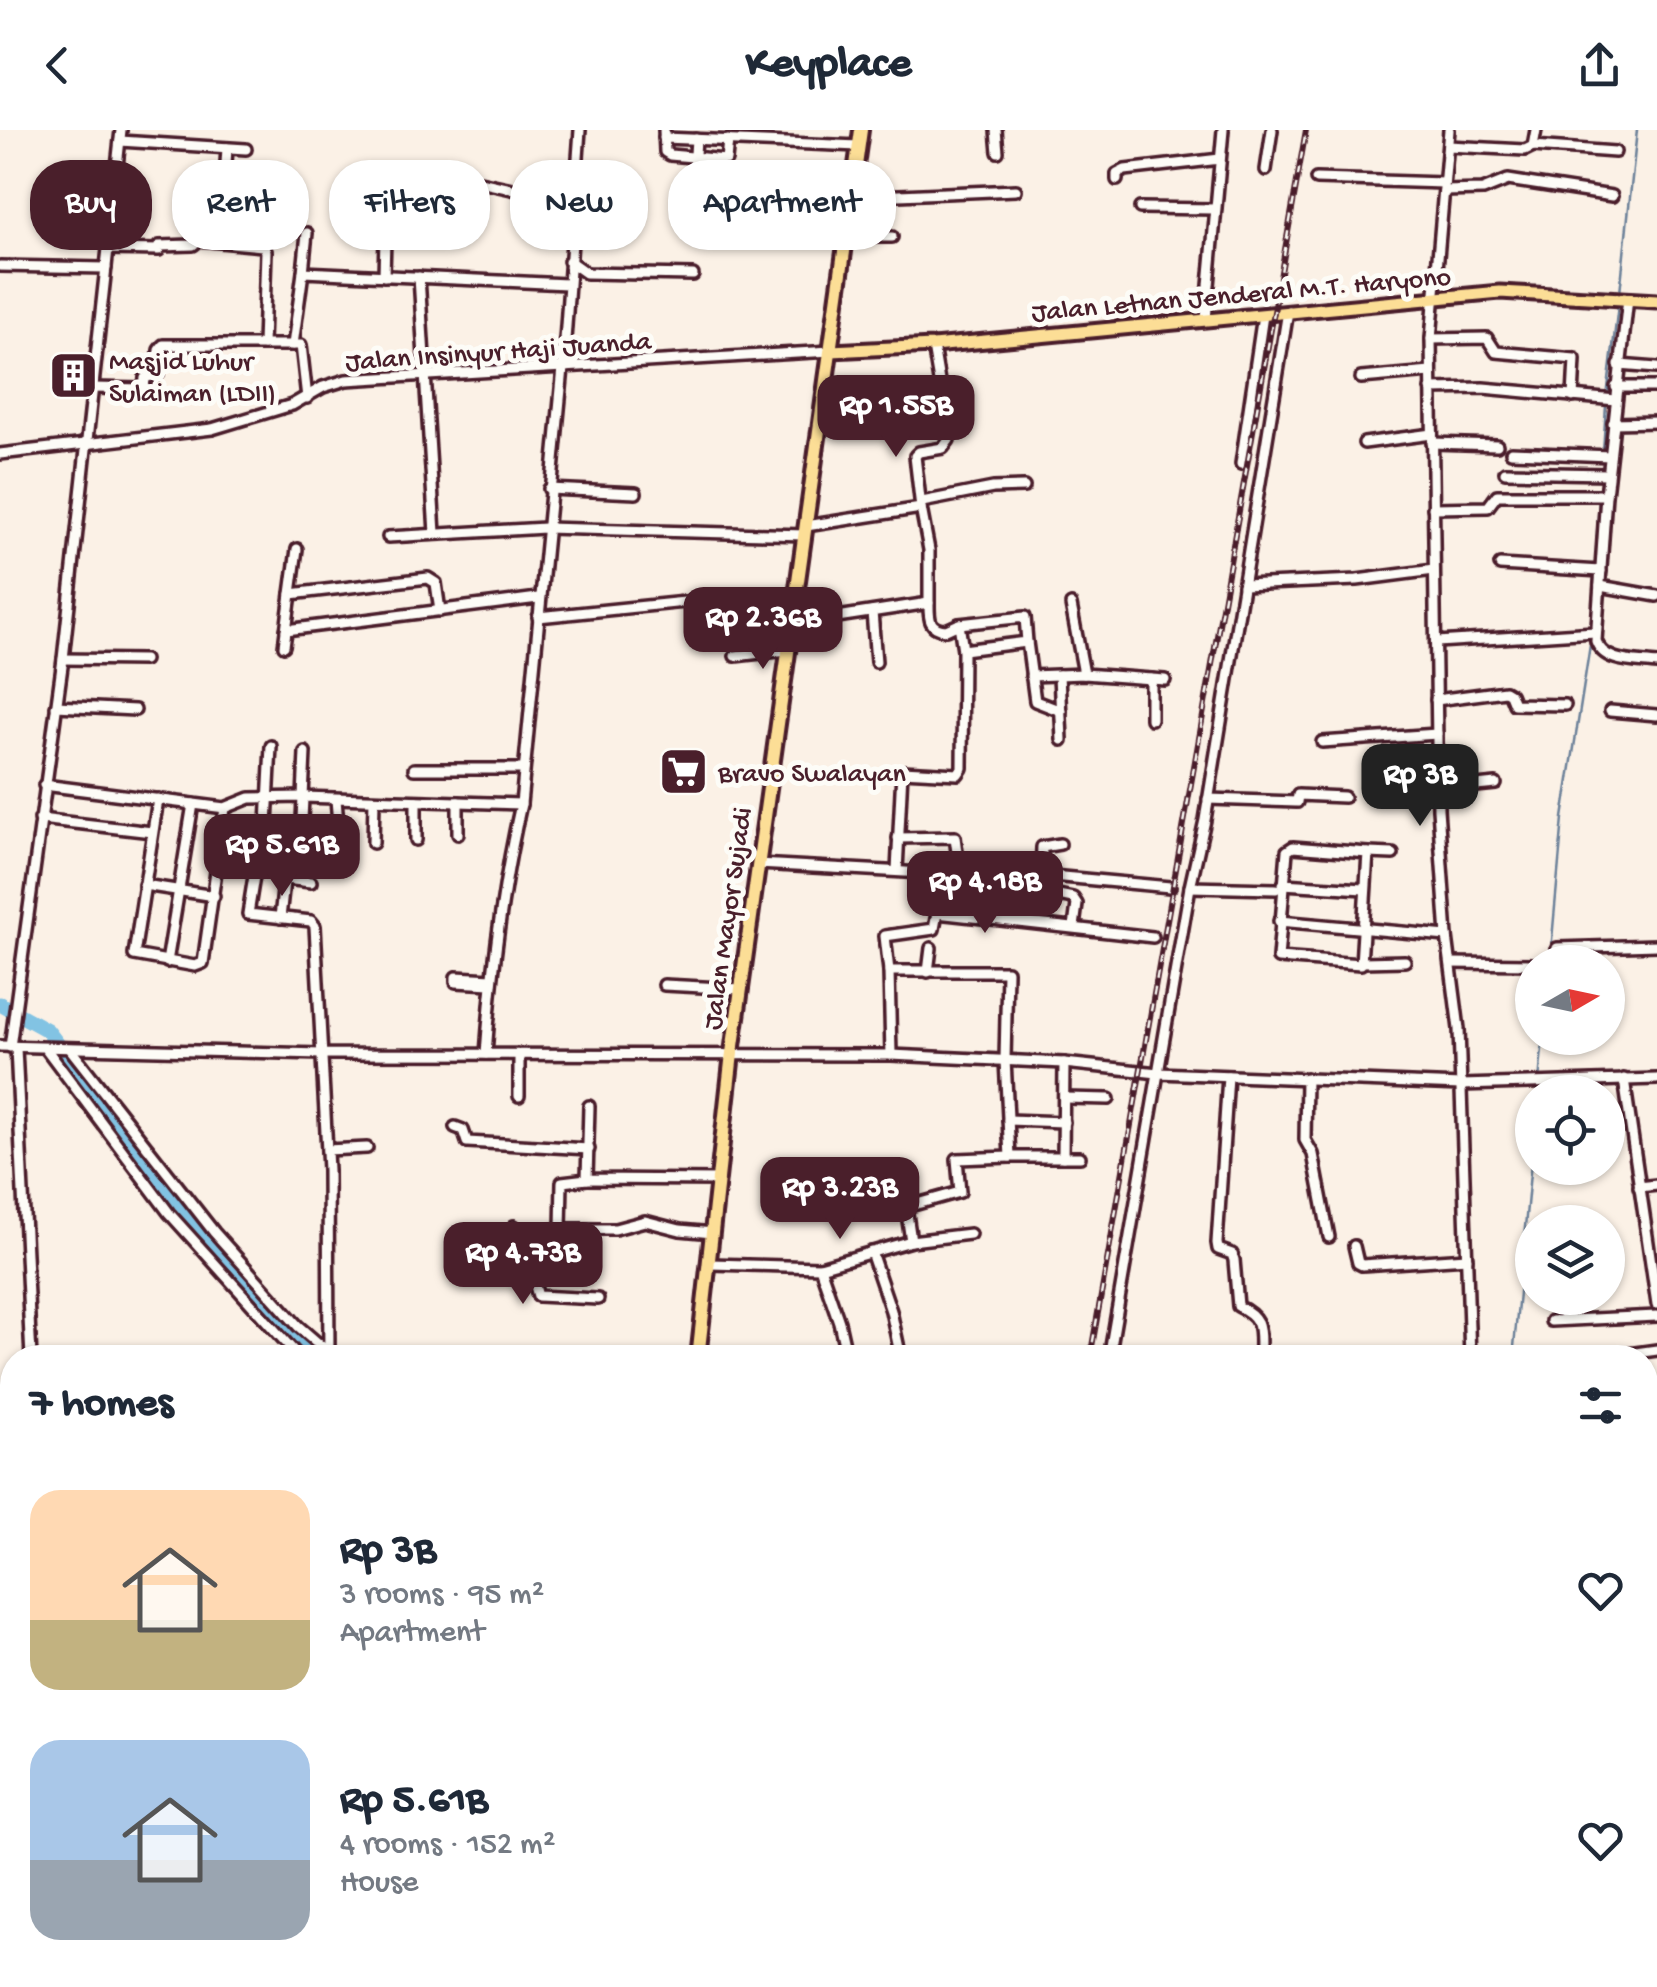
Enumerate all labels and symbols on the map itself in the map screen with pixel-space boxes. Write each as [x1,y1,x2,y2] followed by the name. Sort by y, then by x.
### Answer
[1030,262,1452,331] street label: Jalan Letnan Jenderal M.T. Haryono
[344,326,654,381] street label: Jalan Insinyur Haji Juanda
[109,347,276,412] place label: Masjid Luhur Sulaiman (LDII)
[48,349,100,401] building icon: Masjid Luhur Sulaiman (LDII)
[793,375,999,460] pin: Rp 1.55B
[660,587,866,672] pin: Rp 2.36B
[1350,744,1490,829] pin: Rp 3B
[657,745,709,797] supermarket icon: Bravo Swalayan
[717,759,907,792] place label: Bravo Swalayan
[698,805,761,1032] street label: Jalan Mayor Sujadi
[179,814,385,899] pin: Rp 5.61B
[882,851,1088,936] pin: Rp 4.18B
[1515,945,1625,1055] north arrow
[737,1157,943,1242] pin: Rp 3.23B
[420,1222,626,1307] pin: Rp 4.73B

